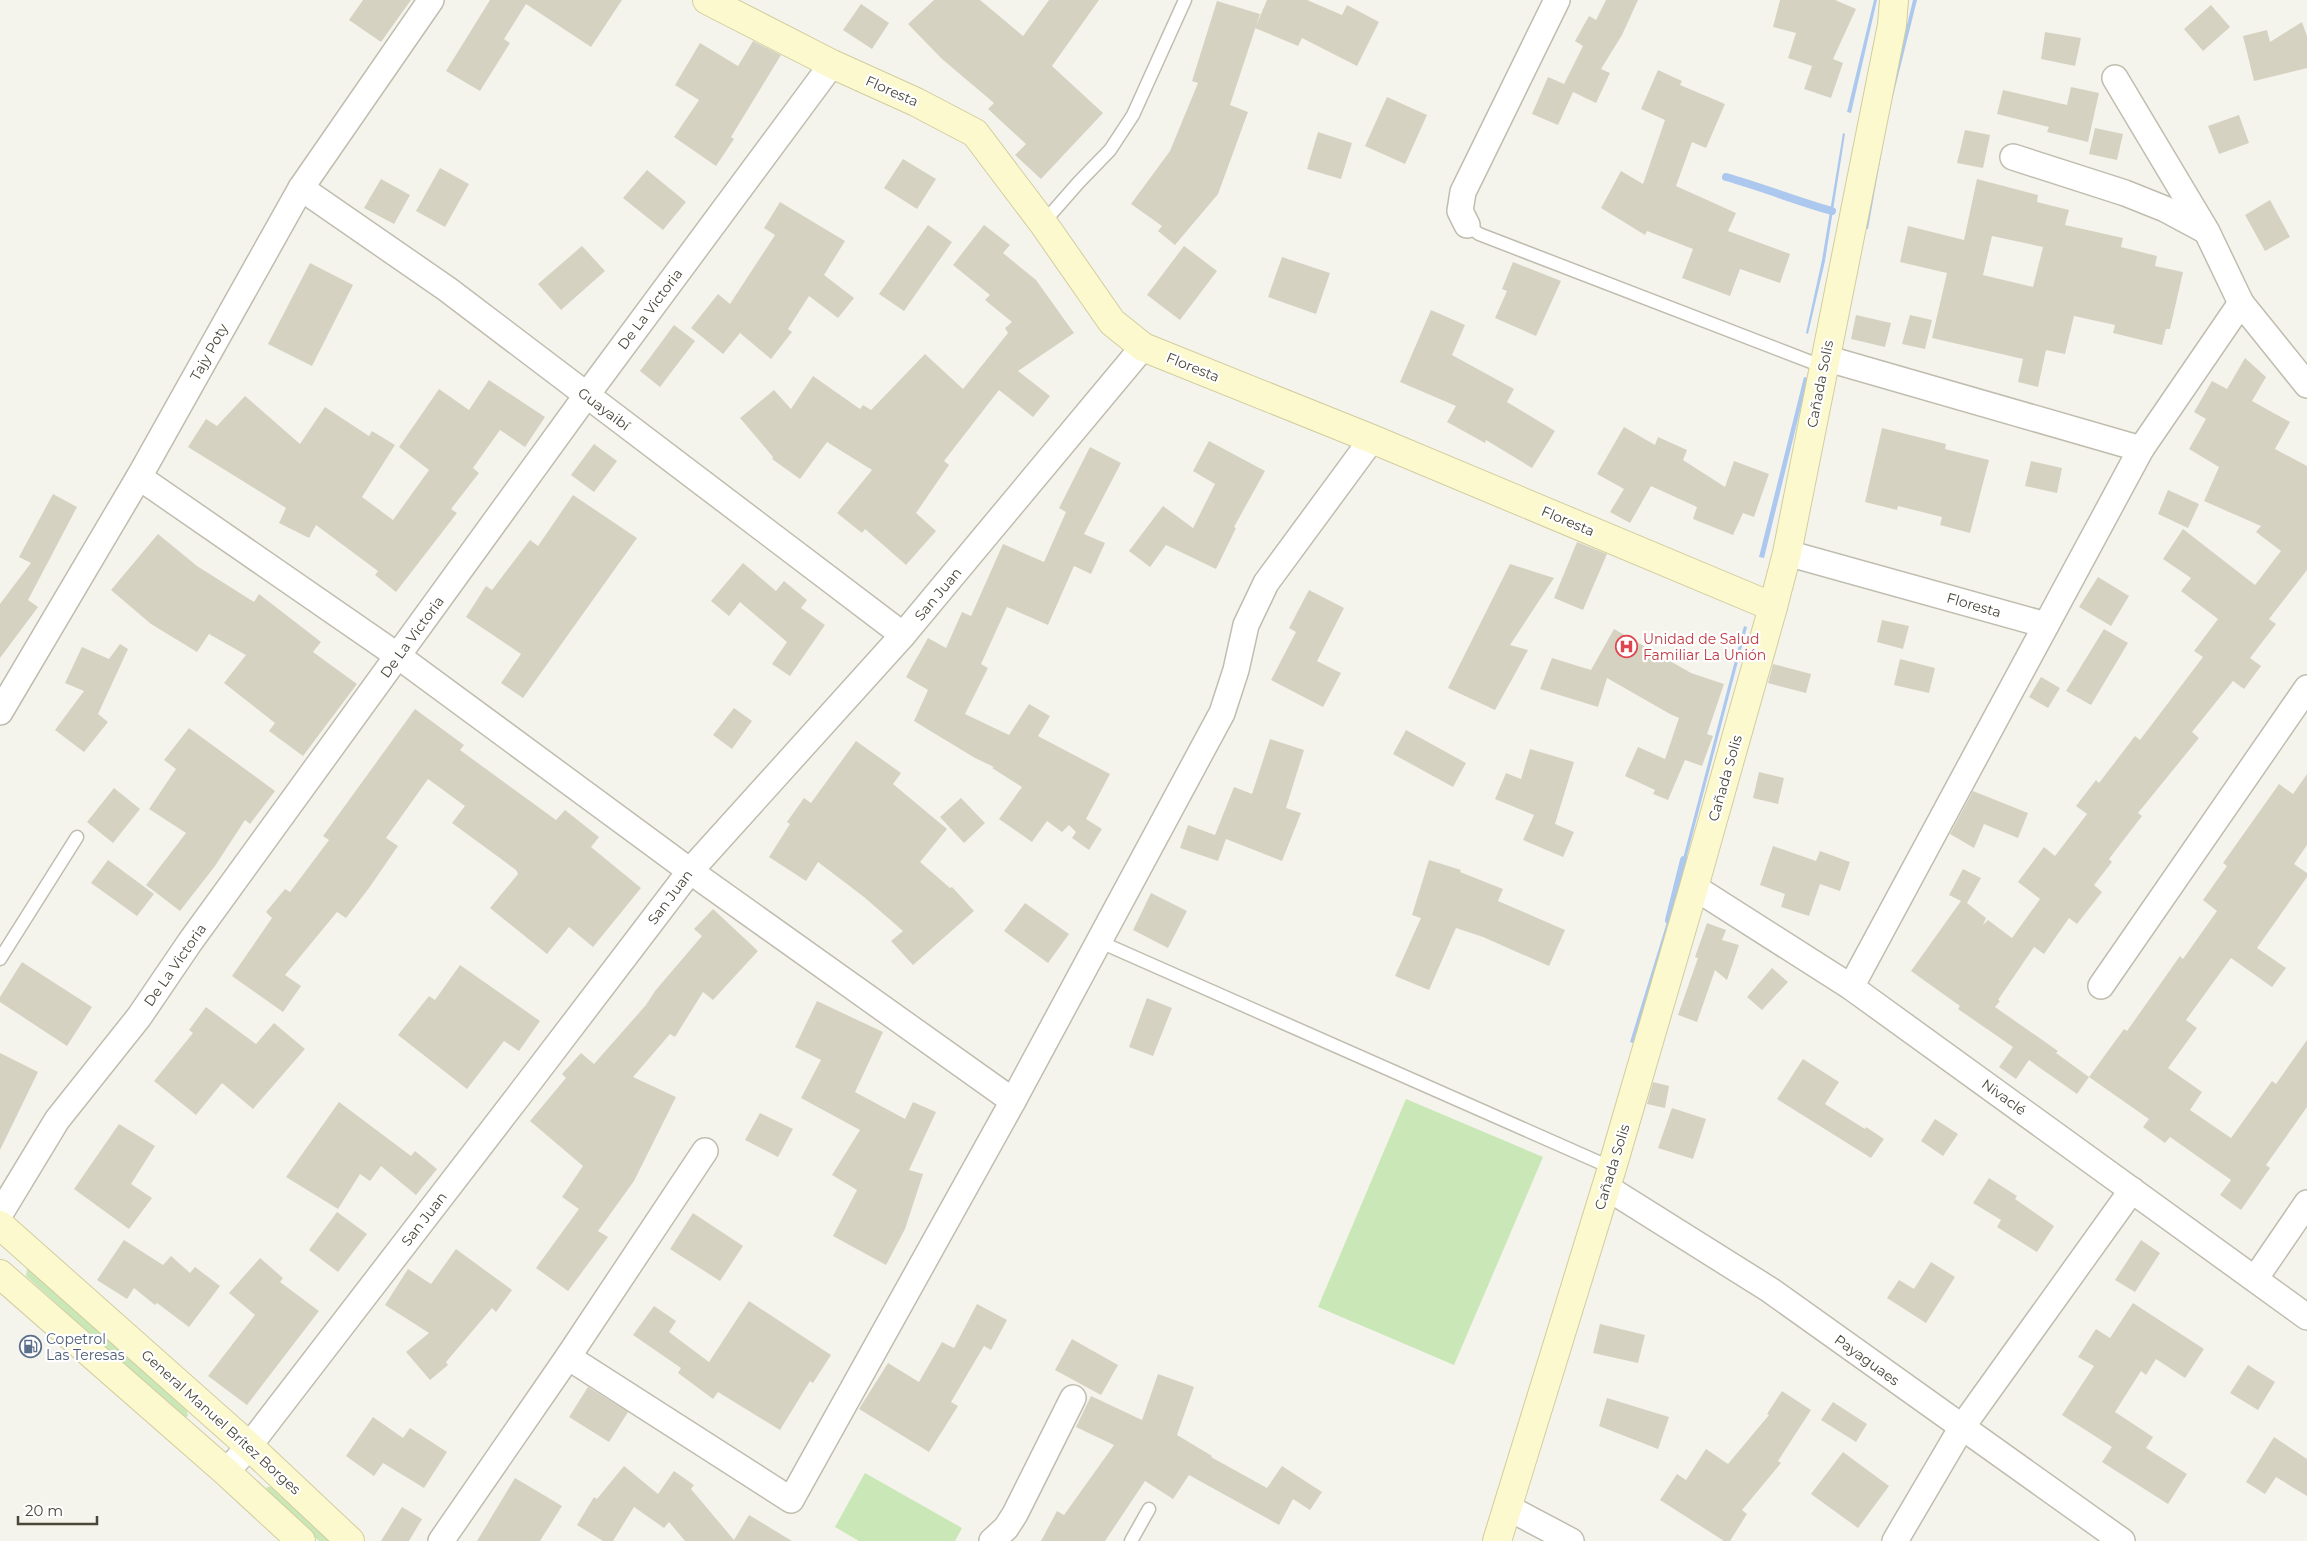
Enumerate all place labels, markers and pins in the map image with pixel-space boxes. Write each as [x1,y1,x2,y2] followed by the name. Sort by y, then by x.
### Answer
[1643,630,1766,664] place label: Unidad de Salud Familiar La Unión
[1615,635,1639,659] hospital icon: Unidad de Salud Familiar La Unión
[46,1330,125,1364] place label: Copetrol Las Teresas
[18,1335,42,1359] fuel station icon: Copetrol Las Teresas

